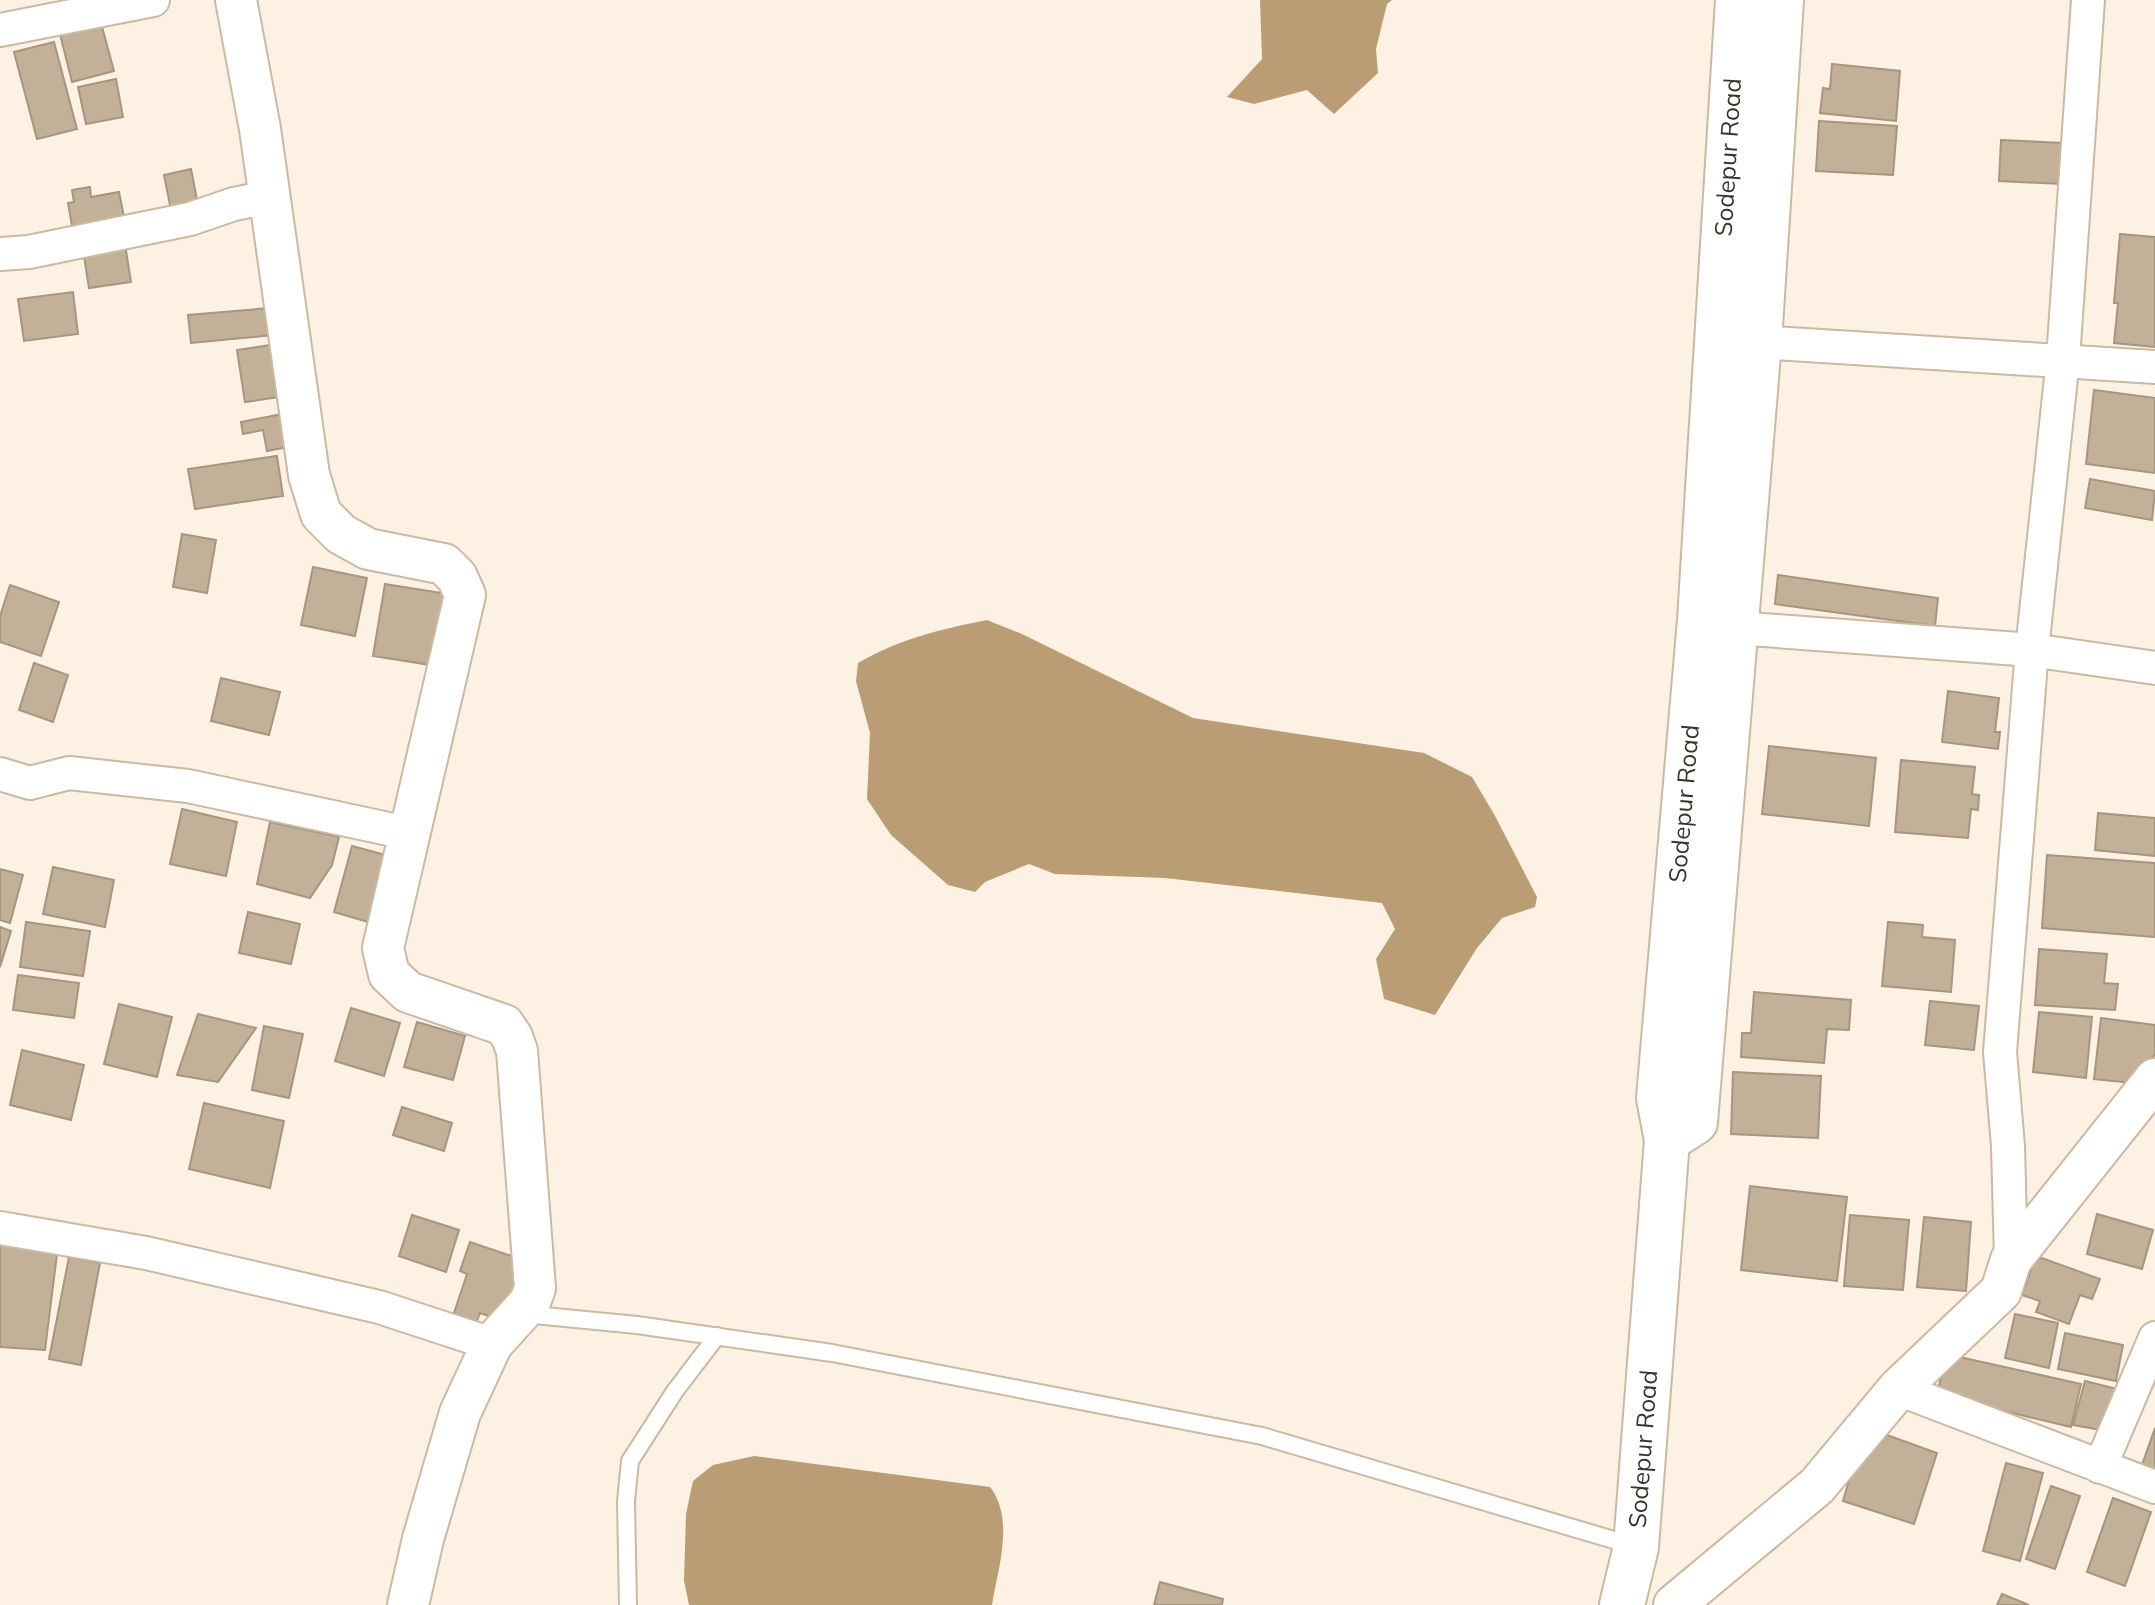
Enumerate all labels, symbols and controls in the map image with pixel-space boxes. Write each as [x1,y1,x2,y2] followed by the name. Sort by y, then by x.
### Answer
[1708,77,1747,237] street label: Sodepur Road
[1662,723,1705,884] street label: Sodepur Road
[1622,1369,1663,1529] street label: Sodepur Road

